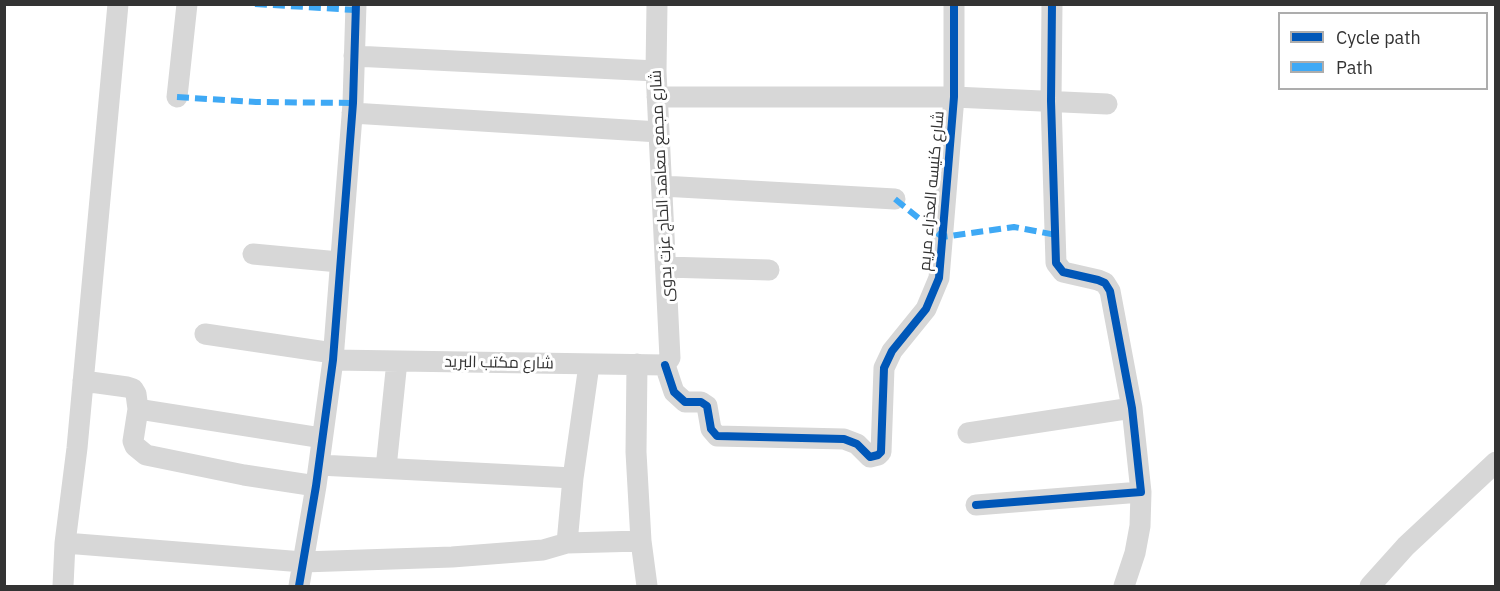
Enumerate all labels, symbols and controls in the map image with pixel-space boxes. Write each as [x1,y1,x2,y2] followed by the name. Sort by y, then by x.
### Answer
[1278,12,1488,90] legend
[1336,26,1421,49] text: Cycle path
[1336,56,1373,79] text: Path
[646,70,678,302] street label: شارع مجمع معاهد الحاج عزت بدوى
[915,110,949,272] street label: شارع كنيسه العذراء مريم
[444,352,554,374] street label: شارع مكتب البريد

